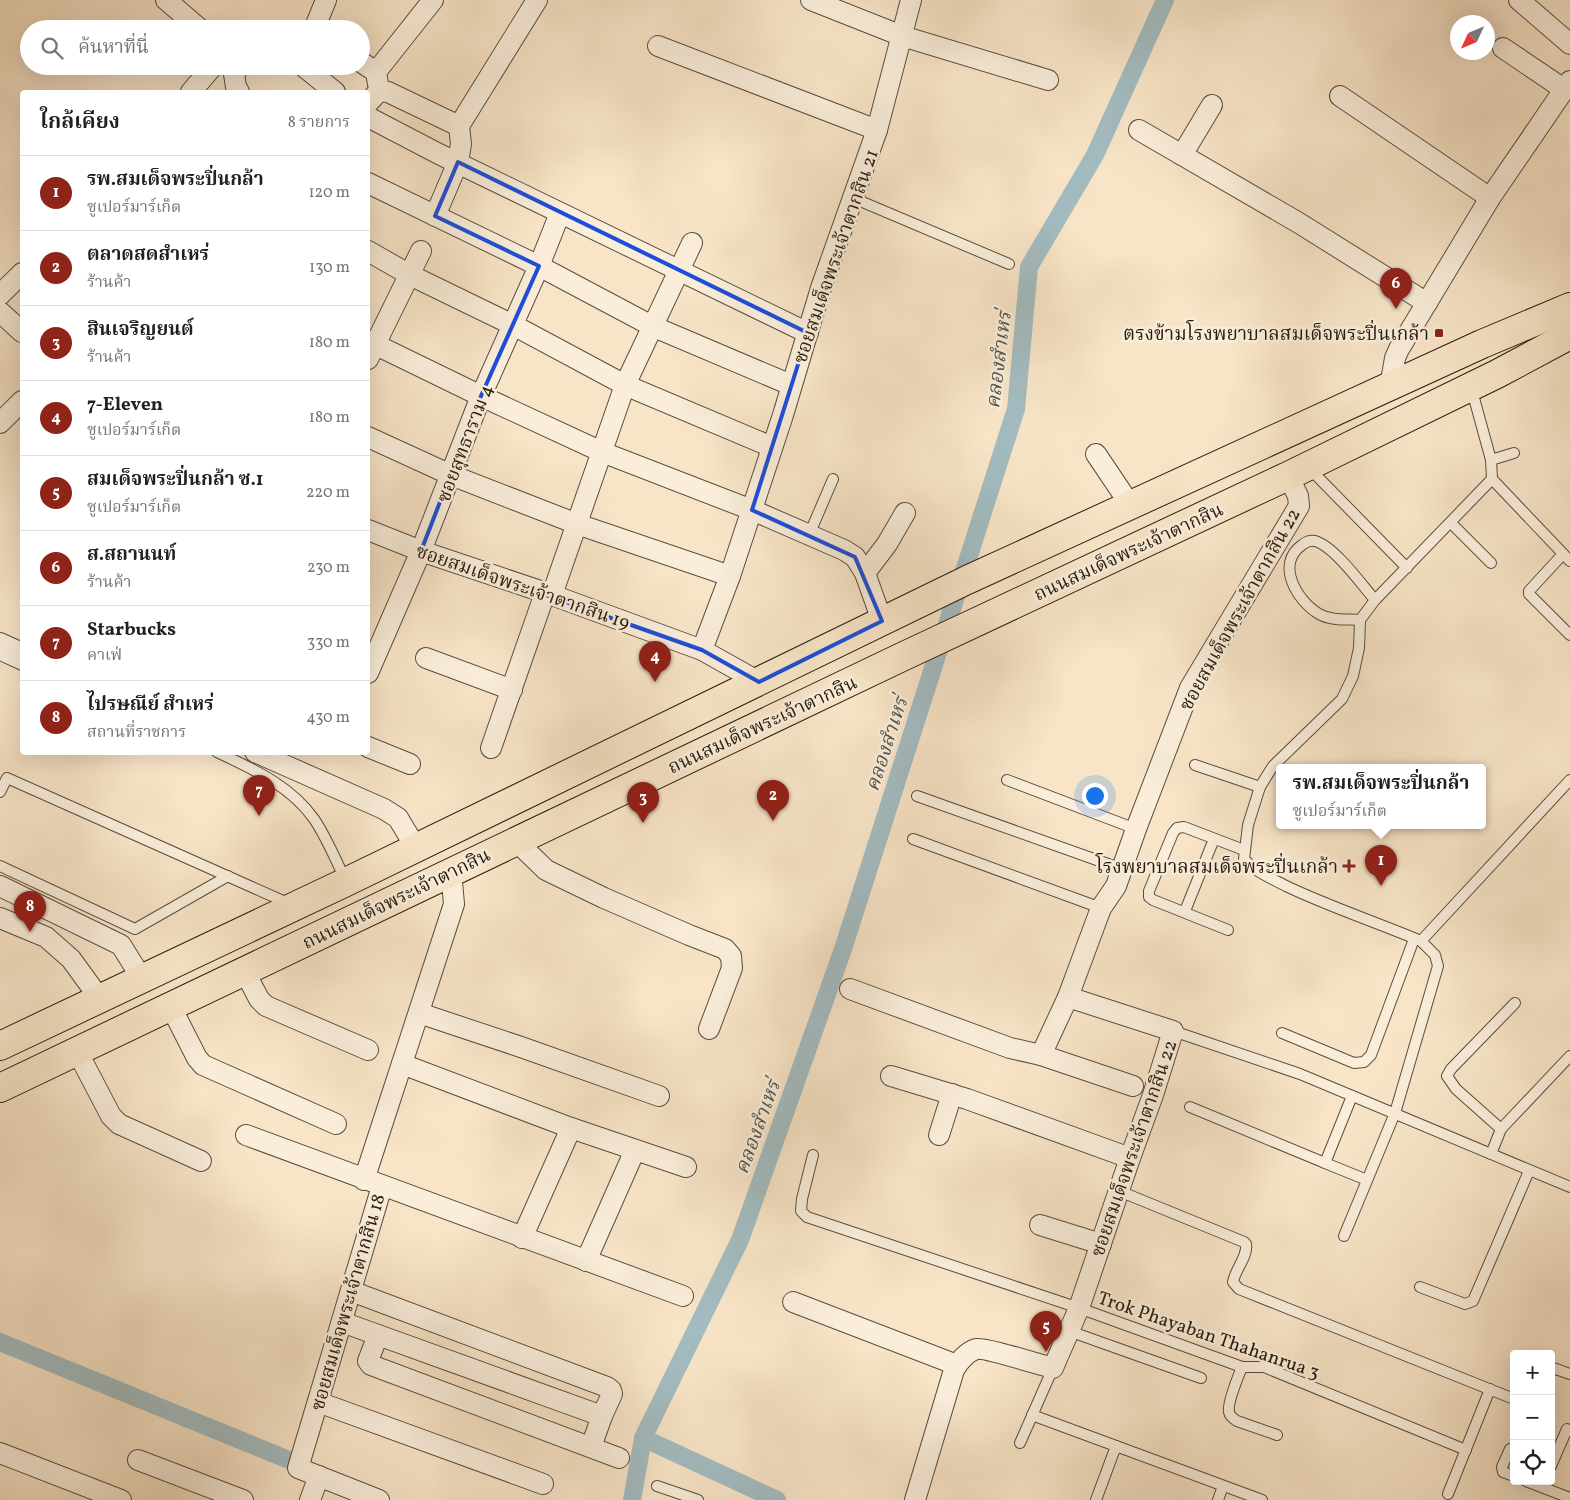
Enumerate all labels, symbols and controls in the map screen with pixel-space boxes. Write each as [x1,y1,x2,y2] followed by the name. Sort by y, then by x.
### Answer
[1450,15,1495,60] north arrow
[20,20,370,75] search box
[38,34,66,62] icon: search
[78,35,149,61] text: ค้นหาที่นี่
[40,108,120,137] text: ใกล้เคียง
[288,112,350,134] text: 8 รายการ
[788,146,886,367] street label: ซอยสมเด็จพระเจ้าตากสิน 21
[87,167,264,193] text: รพ.สมเด็จพระปิ่นกล้า
[53,182,59,204] text: 1
[308,182,350,204] text: 120 m
[87,197,181,219] text: ซูเปอร์มาร์เก็ต
[87,242,209,268] text: ตลาดสดสำเหร่
[52,257,60,279] text: 2
[309,257,350,279] text: 130 m
[1380,268,1412,309] pin: 6
[87,272,131,294] text: ร้านค้า
[980,306,1020,410] water label: คลองสำเหร่
[87,317,194,343] text: สินเจริญยนต์
[1123,319,1429,348] place label: ตรงข้ามโรงพยาบาลสมเด็จพระปิ่นเกล้า
[1433,327,1445,339] marker: ตรงข้ามโรงพยาบาลสมเด็จพระปิ่นเกล้า
[52,332,60,354] text: 3
[309,332,350,354] text: 180 m
[87,347,131,369] text: ร้านค้า
[431,381,500,507] street label: ซอยสุทธาราม 4
[87,392,163,418] text: 7-Eleven
[51,407,61,429] text: 4
[309,407,350,429] text: 180 m
[87,420,181,442] text: ซูเปอร์มาร์เก็ต
[87,467,264,493] text: สมเด็จพระปิ่นกล้า ซ.1
[52,482,60,504] text: 5
[306,482,350,504] text: 220 m
[87,497,181,519] text: ซูเปอร์มาร์เก็ต
[1030,497,1228,608] street label: ถนนสมเด็จพระเจ้าตากสิน
[1174,504,1307,716] street label: ซอยสมเด็จพระเจ้าตากสิน 22
[412,539,633,637] street label: ซอยสมเด็จพระเจ้าตากสิน 19
[87,542,176,568] text: ส.สถานนท์
[52,557,60,579] text: 6
[307,557,350,579] text: 230 m
[87,572,131,594] text: ร้านค้า
[87,617,176,643] text: Starbucks
[52,632,60,654] text: 7
[307,632,350,654] text: 330 m
[639,641,671,682] pin: 4
[87,645,122,667] text: คาเฟ่
[664,670,862,781] street label: ถนนสมเด็จพระเจ้าตากสิน
[859,690,918,795] water label: คลองสำเหร่
[87,692,214,718] text: ไปรษณีย์ สำเหร่
[52,707,60,729] text: 8
[306,707,350,729] text: 430 m
[87,722,186,744] text: สถานที่ราชการ
[1276,764,1486,829] popup
[1293,771,1469,797] text: รพ.สมเด็จพระปิ่นกล้า
[243,775,275,816] pin: 7
[757,780,789,821] pin: 2
[627,782,659,823] pin: 3
[1082,783,1108,809] your location
[1293,801,1387,823] text: ซูเปอร์มาร์เก็ต
[298,843,495,957] street label: ถนนสมเด็จพระเจ้าตากสิน
[1365,845,1397,886] pin: 1
[1095,852,1338,881] place label: โรงพยาบาลสมเด็จพระปิ่นเกล้า
[1342,859,1356,873] marker: โรงพยาบาลสมเด็จพระปิ่นเกล้า
[14,891,46,932] pin: 8
[1085,1037,1184,1261] street label: ซอยสมเด็จพระเจ้าตากสิน 22
[729,1073,790,1178] water label: คลองสำเหร่
[305,1191,392,1414] street label: ซอยสมเด็จพระเจ้าตากสิน 18
[1094,1286,1323,1386] street label: Trok Phayaban Thahanrua 3
[1030,1311,1062,1352] pin: 5
[1510,1350,1555,1485] map controls
[1510,1350,1555,1395] button: +
[1510,1395,1555,1440] button: −
[1510,1440,1555,1485] button: locate

